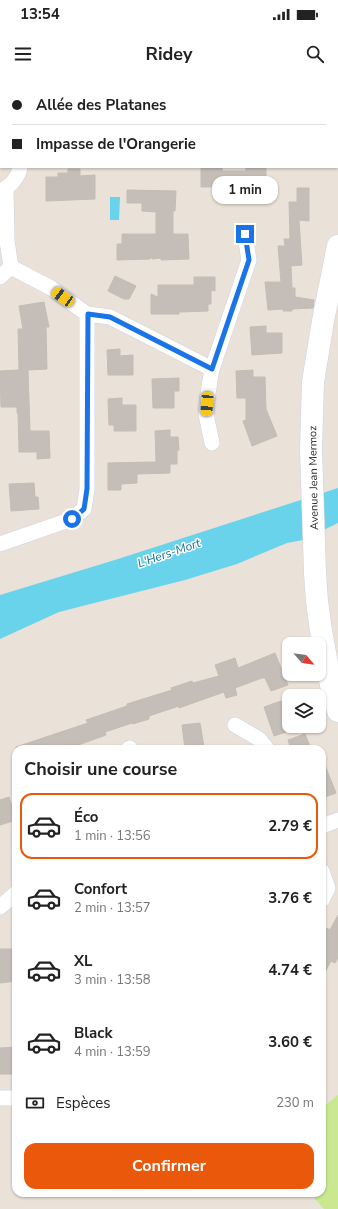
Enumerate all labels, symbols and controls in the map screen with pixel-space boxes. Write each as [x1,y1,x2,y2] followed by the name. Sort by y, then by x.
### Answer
[20,4,60,24] text: 13:54
[146,42,192,66] text: Ridey
[12,43,34,65] icon: menu
[304,43,326,65] icon: search
[36,95,166,115] text: Allée des Platanes
[36,134,196,154] text: Impasse de l'Orangerie
[212,176,278,204] callout: 1 min
[228,181,262,199] text: 1 min
[236,225,254,243] route end
[50,285,76,309] car
[200,392,214,416] car
[305,426,322,530] street label: Avenue Jean Mermoz
[63,510,81,528] route start
[135,535,203,571] water label: L'Hers-Mort
[282,637,326,681] north arrow
[282,637,326,733] map controls
[282,689,326,733] button: layers
[24,757,177,781] text: Choisir une course
[74,807,98,827] text: Éco
[26,808,62,844] icon: car
[268,816,312,836] text: 2.79 €
[74,827,150,845] text: 1 min · 13:56
[74,879,127,899] text: Confort
[26,880,62,916] icon: car
[268,888,312,908] text: 3.76 €
[74,899,150,917] text: 2 min · 13:57
[74,951,93,971] text: XL
[26,952,62,988] icon: car
[268,960,312,980] text: 4.74 €
[74,971,150,989] text: 3 min · 13:58
[74,1023,112,1043] text: Black
[26,1024,62,1060] icon: car
[268,1032,312,1052] text: 3.60 €
[74,1043,150,1061] text: 4 min · 13:59
[24,1092,46,1114] icon: cash
[56,1093,111,1113] text: Espèces
[276,1094,314,1112] text: 230 m
[24,1143,314,1189] button: Confirmer

